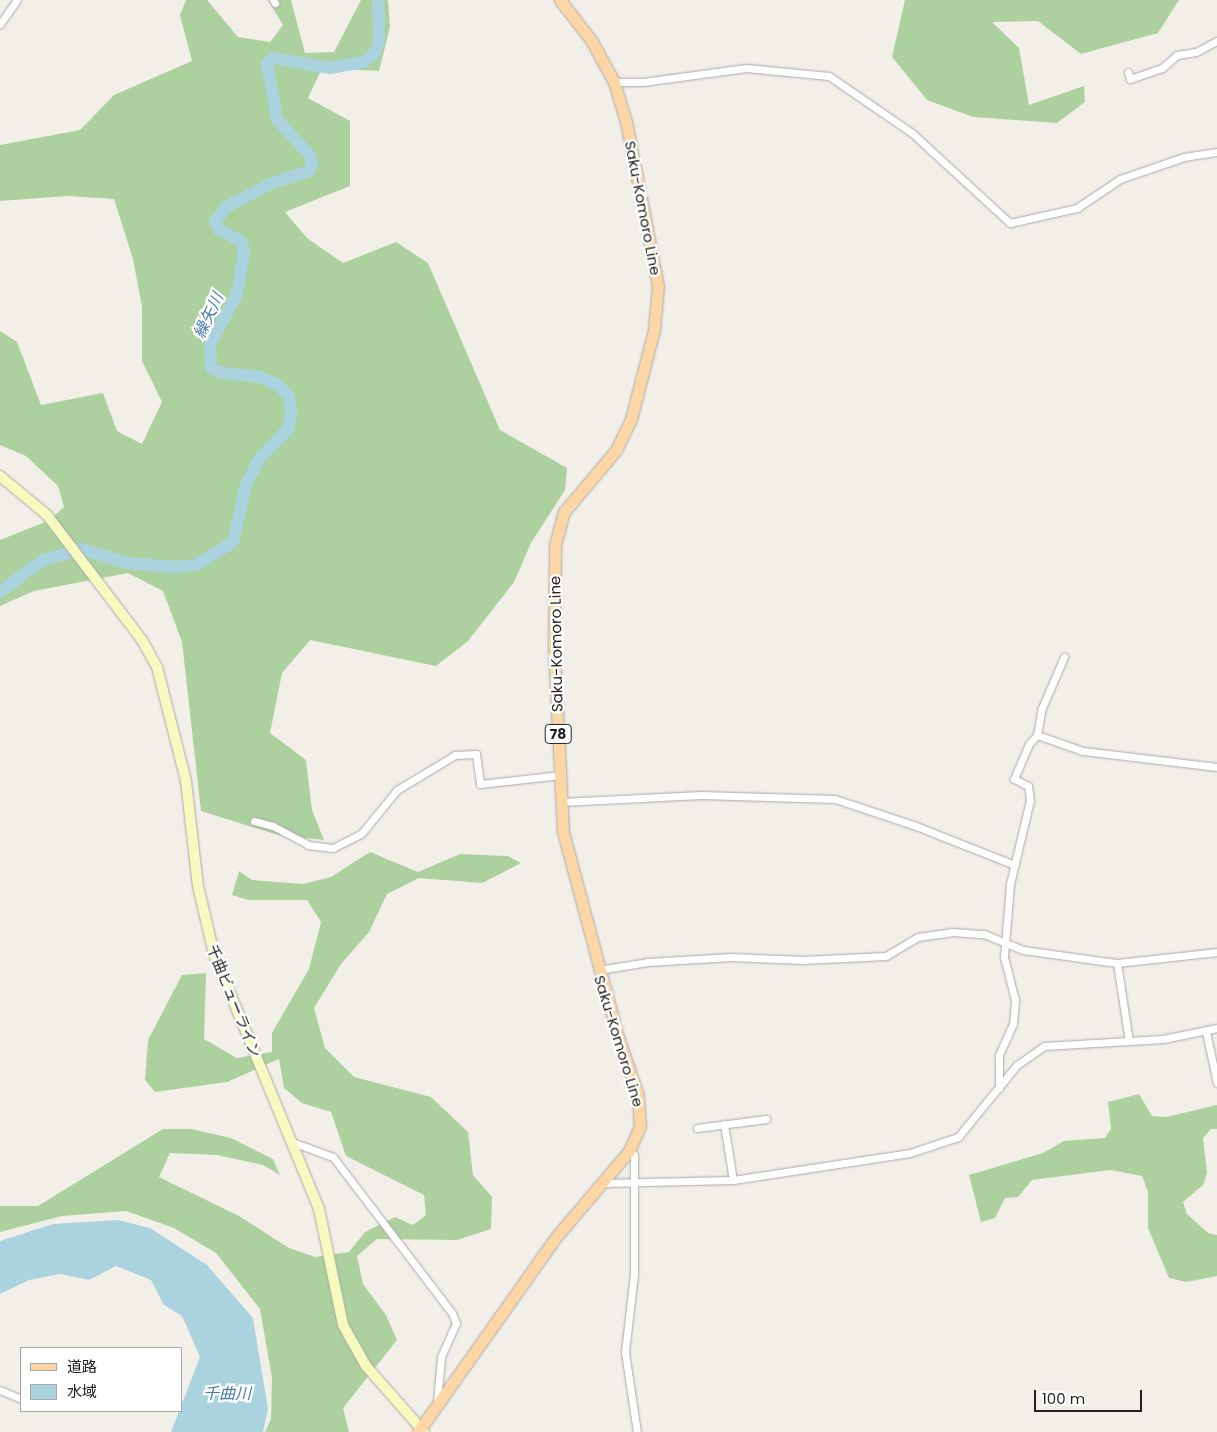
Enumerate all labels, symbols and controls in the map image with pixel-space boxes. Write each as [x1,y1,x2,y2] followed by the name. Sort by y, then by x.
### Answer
[621,139,665,277] street label: Saku-Komoro Line
[190,290,228,342] water label: 繰矢川
[546,576,566,712] street label: Saku-Komoro Line
[544,722,572,746] road number: 78
[203,942,265,1060] street label: 千曲ビューライン
[590,973,648,1109] street label: Saku-Komoro Line
[20,1347,182,1412] legend
[67,1356,97,1377] text: 道路
[1037,1380,1144,1412] scale bar
[67,1381,97,1402] text: 水域
[203,1384,251,1404] water label: 千曲川
[1042,1388,1085,1409] text: 100 m

